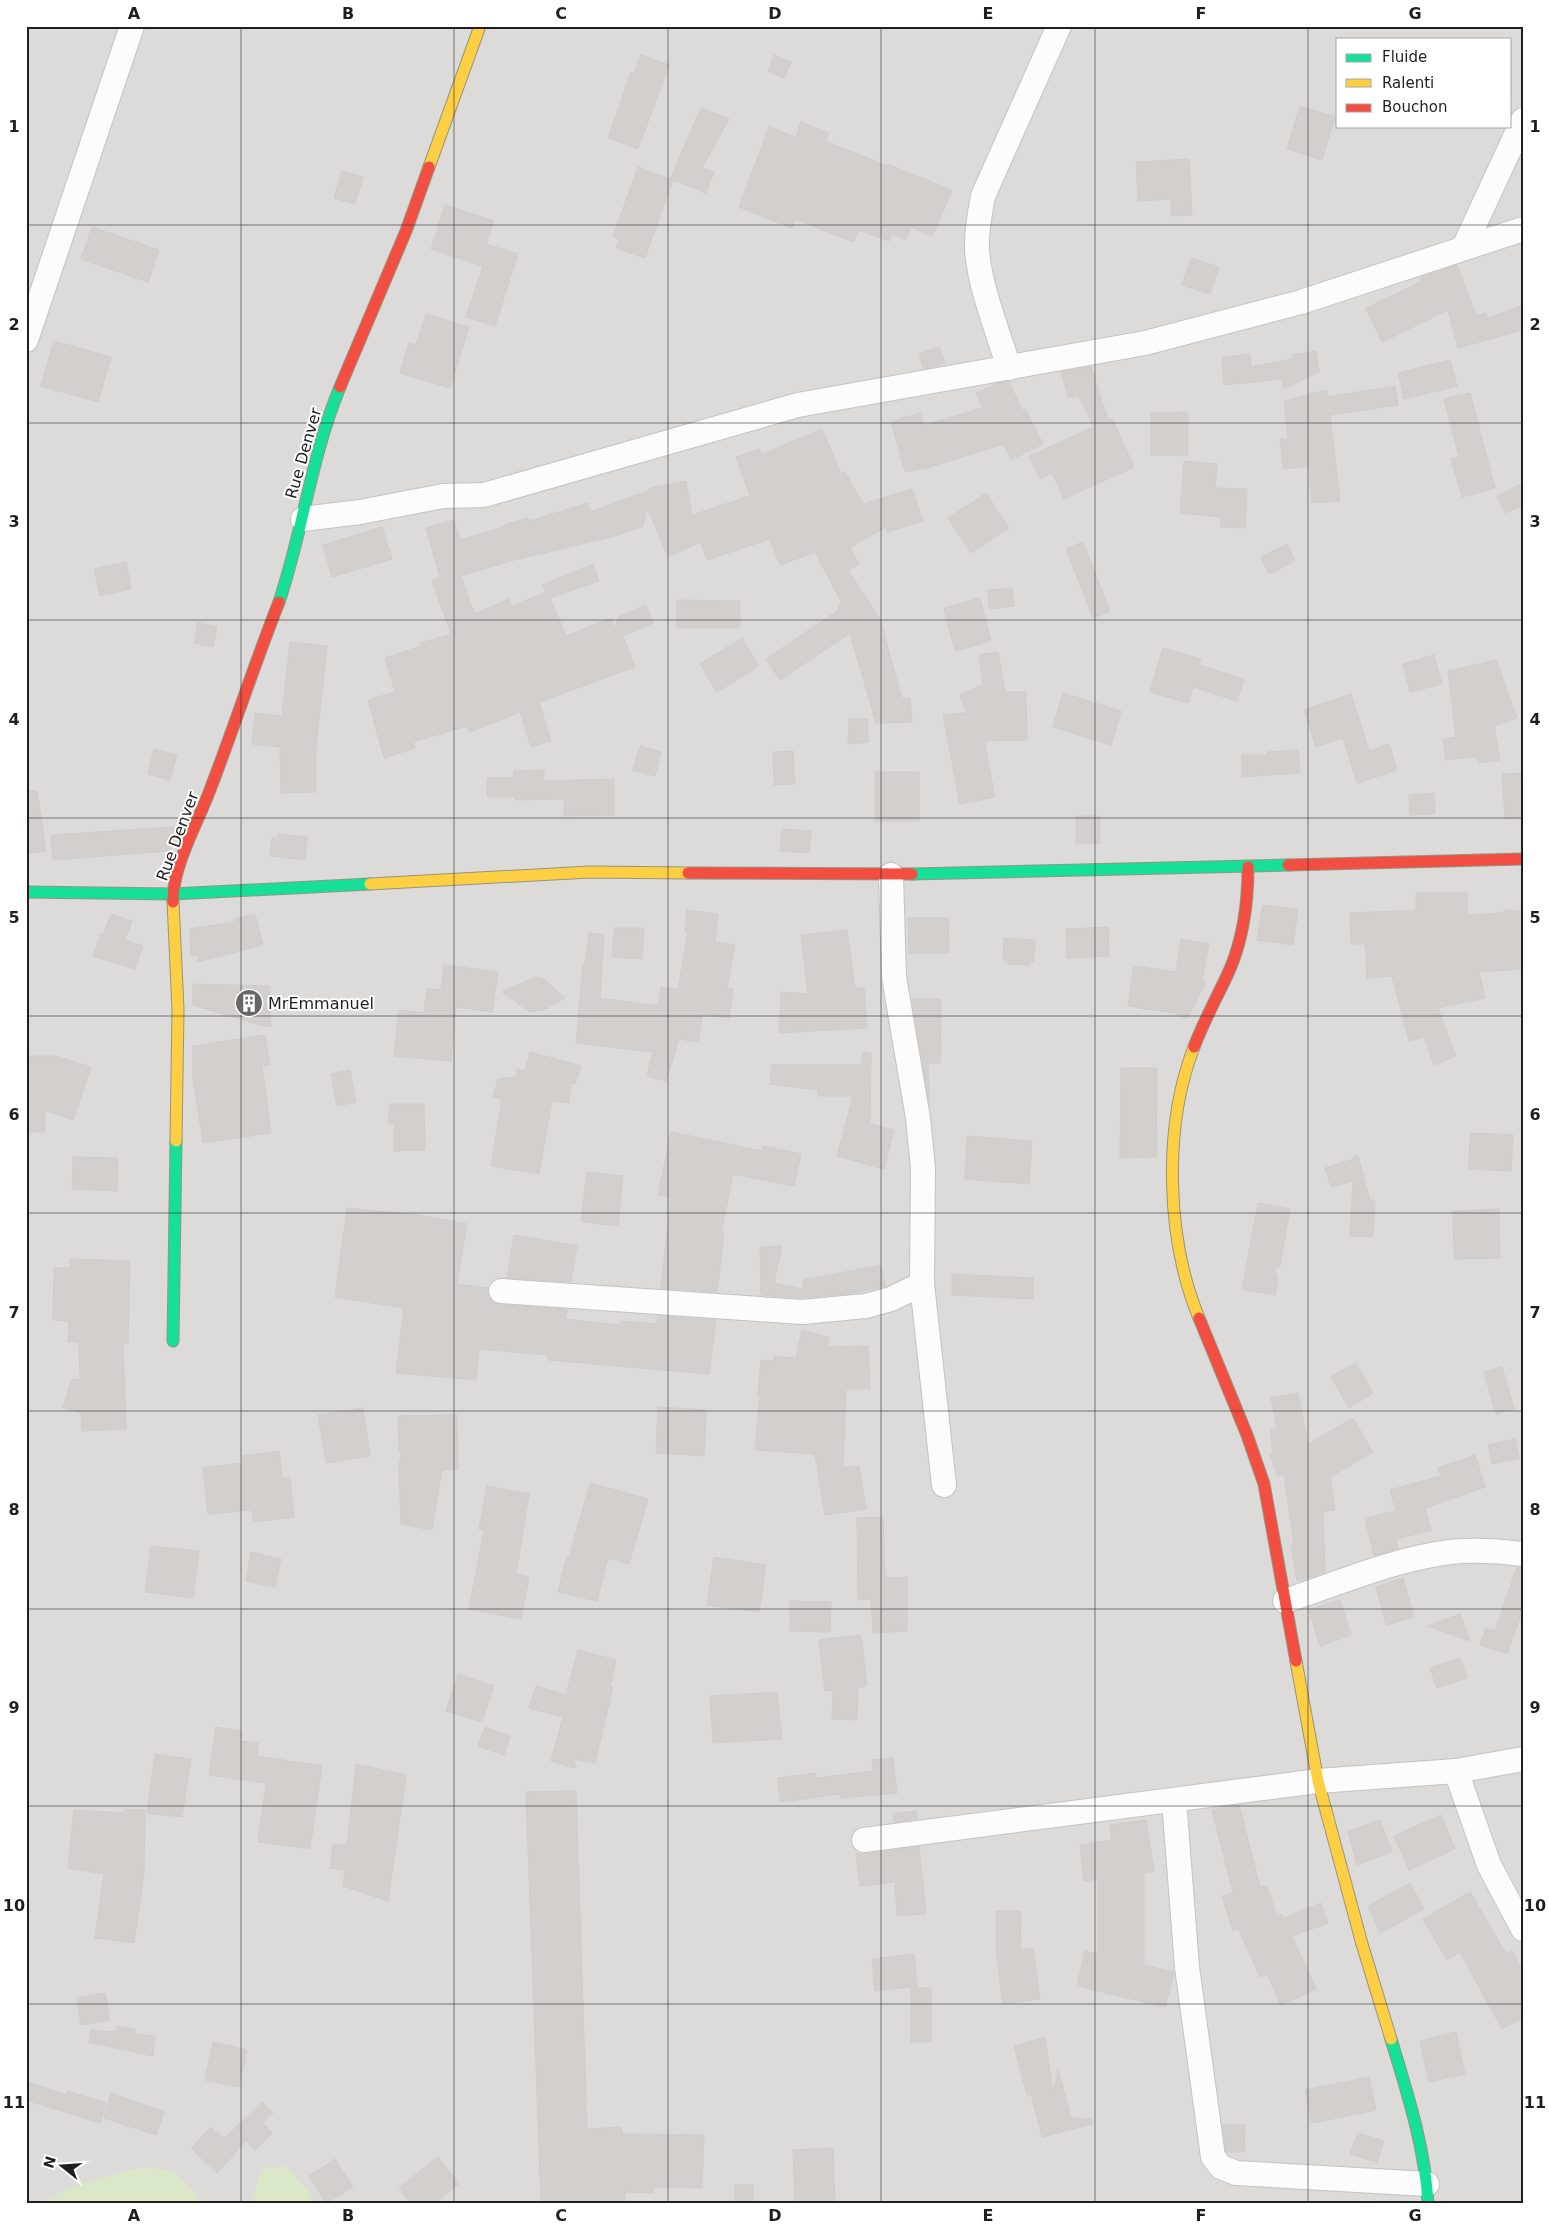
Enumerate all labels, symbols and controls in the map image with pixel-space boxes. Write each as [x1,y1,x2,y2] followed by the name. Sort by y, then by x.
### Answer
[128,4,141,23] text: A
[342,4,354,23] text: B
[555,4,567,23] text: C
[768,4,782,23] text: D
[983,4,993,23] text: E
[1196,4,1206,23] text: F
[1408,4,1422,23] text: G
[1336,38,1512,128] legend
[1382,48,1427,66] text: Fluide
[1382,74,1434,92] text: Ralenti
[1382,98,1447,116] text: Bouchon
[8,117,20,136] text: 1
[1529,117,1541,136] text: 1
[8,315,20,334] text: 2
[1529,315,1541,334] text: 2
[281,405,326,501] street label: Rue Denver
[8,512,20,531] text: 3
[1529,512,1541,531] text: 3
[8,710,20,729] text: 4
[1529,710,1541,729] text: 4
[153,789,203,883] street label: Rue Denver
[8,908,20,927] text: 5
[1529,908,1541,927] text: 5
[234,988,264,1018] building icon: MrEmmanuel
[268,994,374,1013] place label: MrEmmanuel
[8,1105,20,1124] text: 6
[1529,1105,1541,1124] text: 6
[8,1303,20,1322] text: 7
[1529,1303,1541,1322] text: 7
[8,1500,20,1519] text: 8
[1529,1500,1541,1519] text: 8
[8,1698,20,1717] text: 9
[1529,1698,1541,1717] text: 9
[3,1896,25,1915] text: 10
[1524,1896,1546,1915] text: 10
[3,2093,25,2112] text: 11
[1524,2093,1546,2112] text: 11
[38,2142,88,2192] north arrow
[40,2154,59,2170] text: N
[128,2206,141,2225] text: A
[342,2206,354,2225] text: B
[555,2206,567,2225] text: C
[768,2206,782,2225] text: D
[983,2206,993,2225] text: E
[1196,2206,1206,2225] text: F
[1408,2206,1422,2225] text: G

